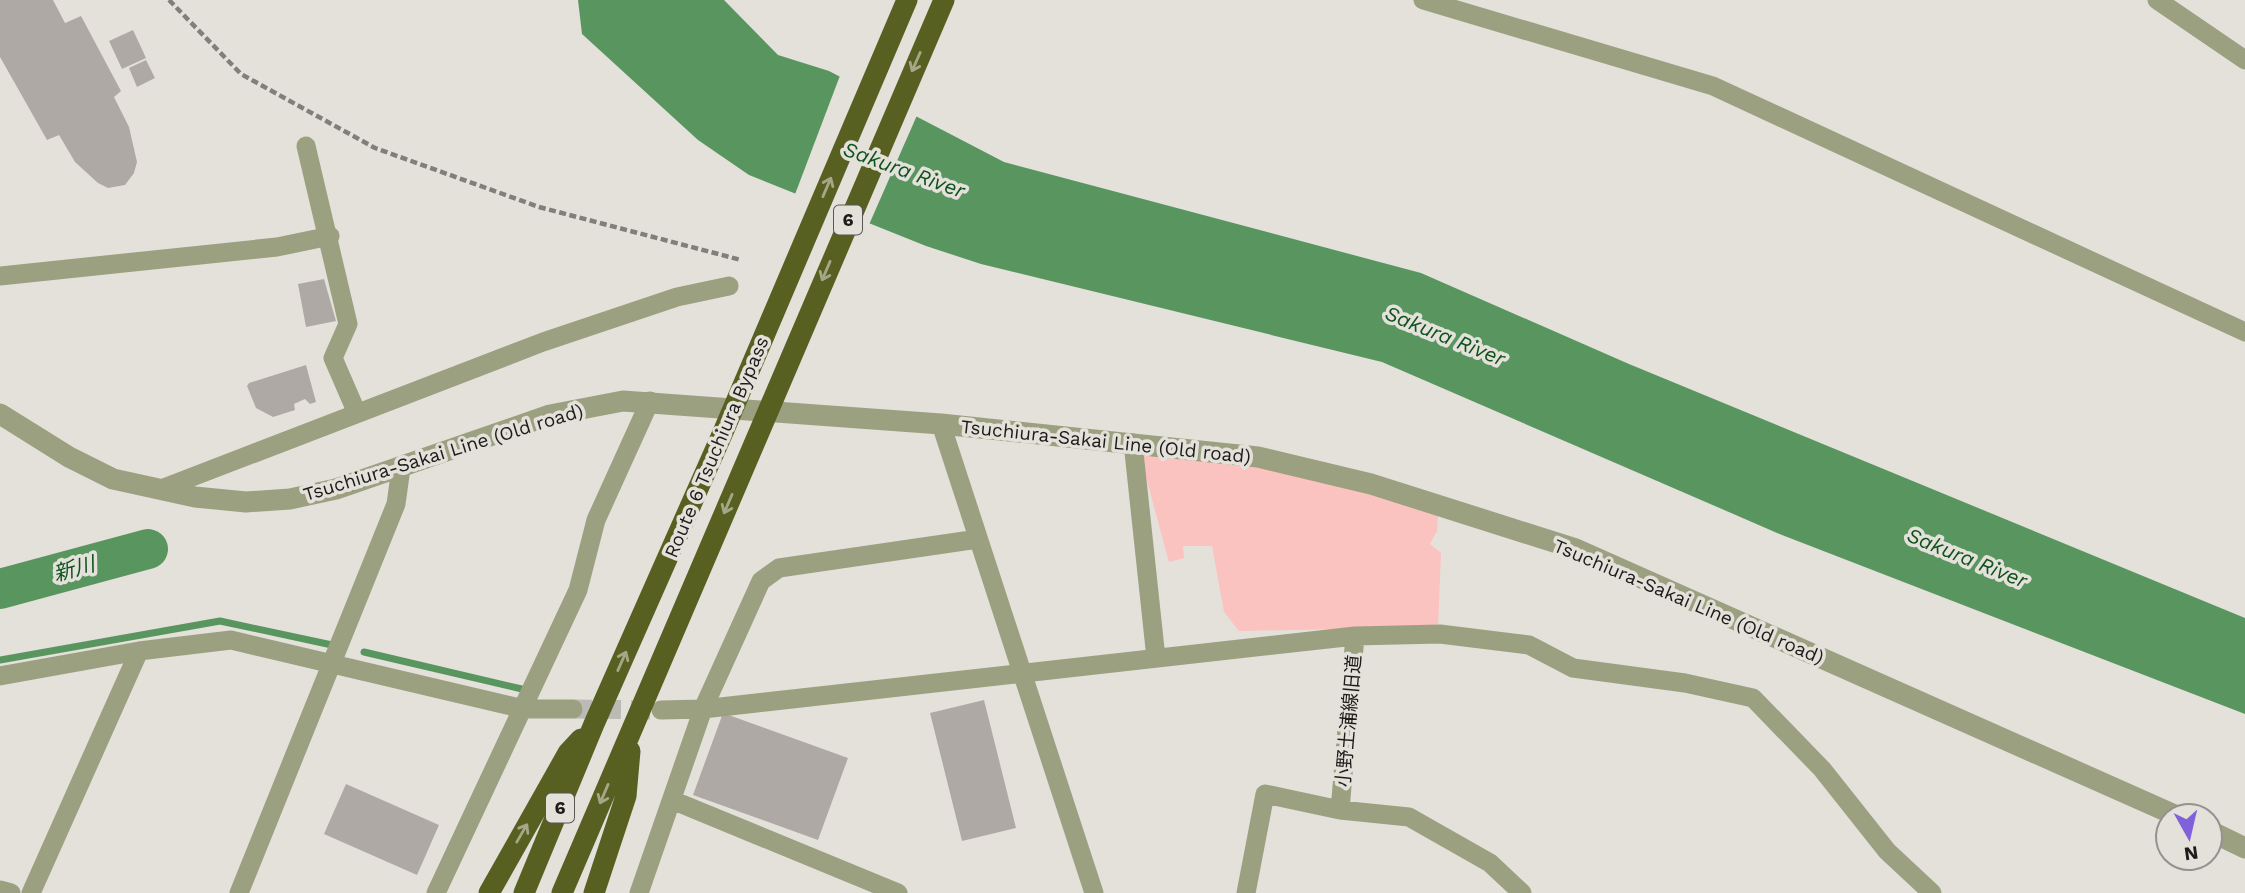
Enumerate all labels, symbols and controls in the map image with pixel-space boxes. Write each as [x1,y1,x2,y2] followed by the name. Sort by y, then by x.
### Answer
[909,51,922,73] one-way arrow
[840,136,969,203] water label: Sakura River
[821,176,834,198] one-way arrow
[834,205,862,234] road number: 6
[819,260,832,282] one-way arrow
[1381,300,1510,371] water label: Sakura River
[659,333,774,561] street label: Route 6 Tsuchiura Bypass
[300,399,586,506] street label: Tsuchiura-Sakai Line (Old road)
[960,415,1252,468] street label: Tsuchiura-Sakai Line (Old road)
[721,493,734,514] one-way arrow
[1903,522,2032,593] water label: Sakura River
[1550,534,1827,669] street label: Tsuchiura-Sakai Line (Old road)
[50,550,99,586] water label: 新川
[616,651,629,672] one-way arrow
[1331,654,1366,788] street label: 小野土浦線旧道
[597,783,610,805] one-way arrow
[546,794,574,822] road number: 6
[2154,802,2224,872] north arrow
[515,823,529,843] one-way arrow
[2183,841,2200,866] text: N

